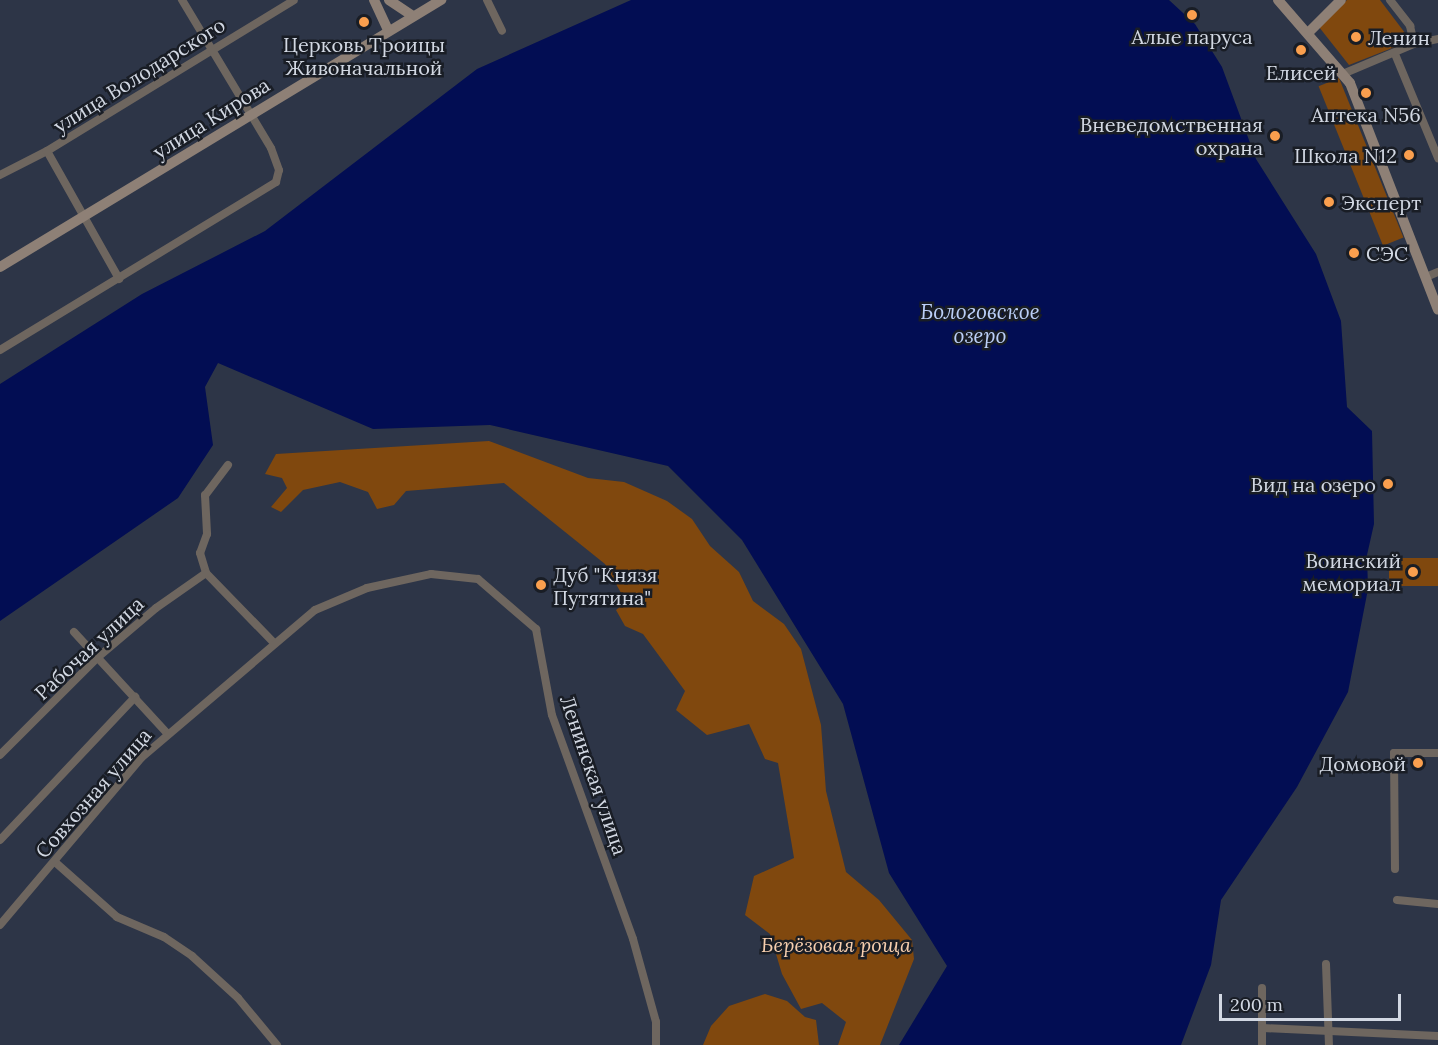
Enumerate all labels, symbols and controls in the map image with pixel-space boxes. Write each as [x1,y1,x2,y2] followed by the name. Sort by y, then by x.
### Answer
[1185,8,1199,22] marker: Алые паруса
[49,12,229,138] street label: улица Володарского
[357,15,371,29] marker: Церковь Троицы Живоначальной
[1132,24,1252,48] place label: Алые паруса
[1368,25,1430,49] place label: Ленин
[1349,30,1363,44] marker: Ленин
[283,32,445,79] place label: Церковь Троицы Живоначальной
[1294,43,1308,57] marker: Елисей
[1266,60,1336,84] place label: Елисей
[148,72,274,164] street label: улица Кирова
[1359,86,1373,100] marker: Аптека N56
[1311,102,1421,126] place label: Аптека N56
[1080,112,1263,159] place label: Вневедомственная охрана
[1268,129,1282,143] marker: Вневедомственная охрана
[1294,143,1397,167] place label: Школа N12
[1402,148,1416,162] marker: Школа N12
[1341,190,1421,214] place label: Эксперт
[1322,195,1336,209] marker: Эксперт
[1366,241,1408,265] place label: СЭС
[1347,246,1361,260] marker: СЭС
[920,299,1040,349] water label: Бологовское озеро
[1251,472,1376,496] place label: Вид на озеро
[1381,477,1395,491] marker: Вид на озеро
[1302,548,1401,595] place label: Воинский мемориал
[553,562,657,609] place label: Дуб "Князя Путятина"
[1406,565,1420,579] marker: Воинский мемориал
[534,578,548,592] marker: Дуб "Князя Путятина"
[30,591,148,705] street label: Рабочая улица
[555,692,633,858] street label: Ленинская улица
[30,723,156,863] street label: Совхозная улица
[1319,751,1406,775] place label: Домовой
[1411,756,1425,770] marker: Домовой
[761,932,911,956] park label: Берёзовая роща
[1222,982,1404,1020] scale bar
[1230,993,1283,1016] text: 200 m

